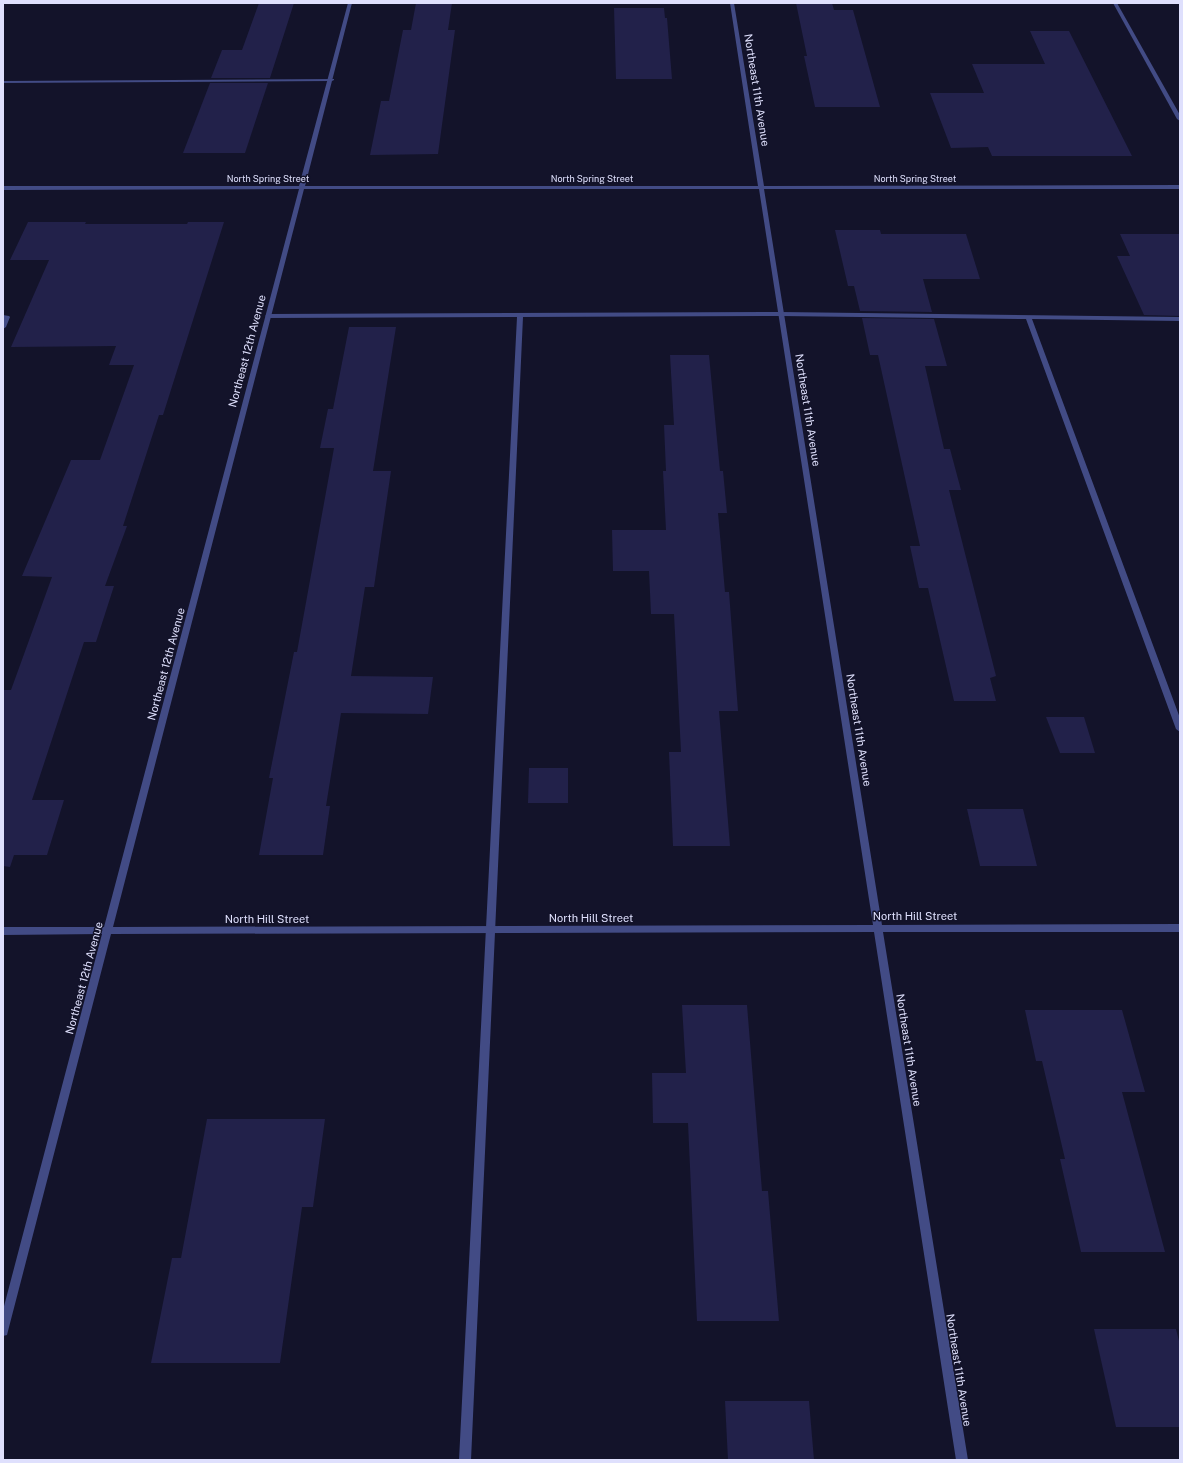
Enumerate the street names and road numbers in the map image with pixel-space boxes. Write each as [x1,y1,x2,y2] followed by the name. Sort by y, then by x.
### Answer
[742,33,772,147] street label: Northeast 11th Avenue
[227,173,310,184] street label: North Spring Street
[551,173,634,184] street label: North Spring Street
[874,173,957,184] street label: North Spring Street
[226,293,268,409] street label: Northeast 12th Avenue
[793,353,823,467] street label: Northeast 11th Avenue
[145,606,187,722] street label: Northeast 12th Avenue
[844,673,874,787] street label: Northeast 11th Avenue
[873,910,957,922] street label: North Hill Street
[549,912,633,924] street label: North Hill Street
[225,913,309,925] street label: North Hill Street
[63,920,105,1036] street label: Northeast 12th Avenue
[894,993,924,1107] street label: Northeast 11th Avenue
[944,1313,974,1427] street label: Northeast 11th Avenue

